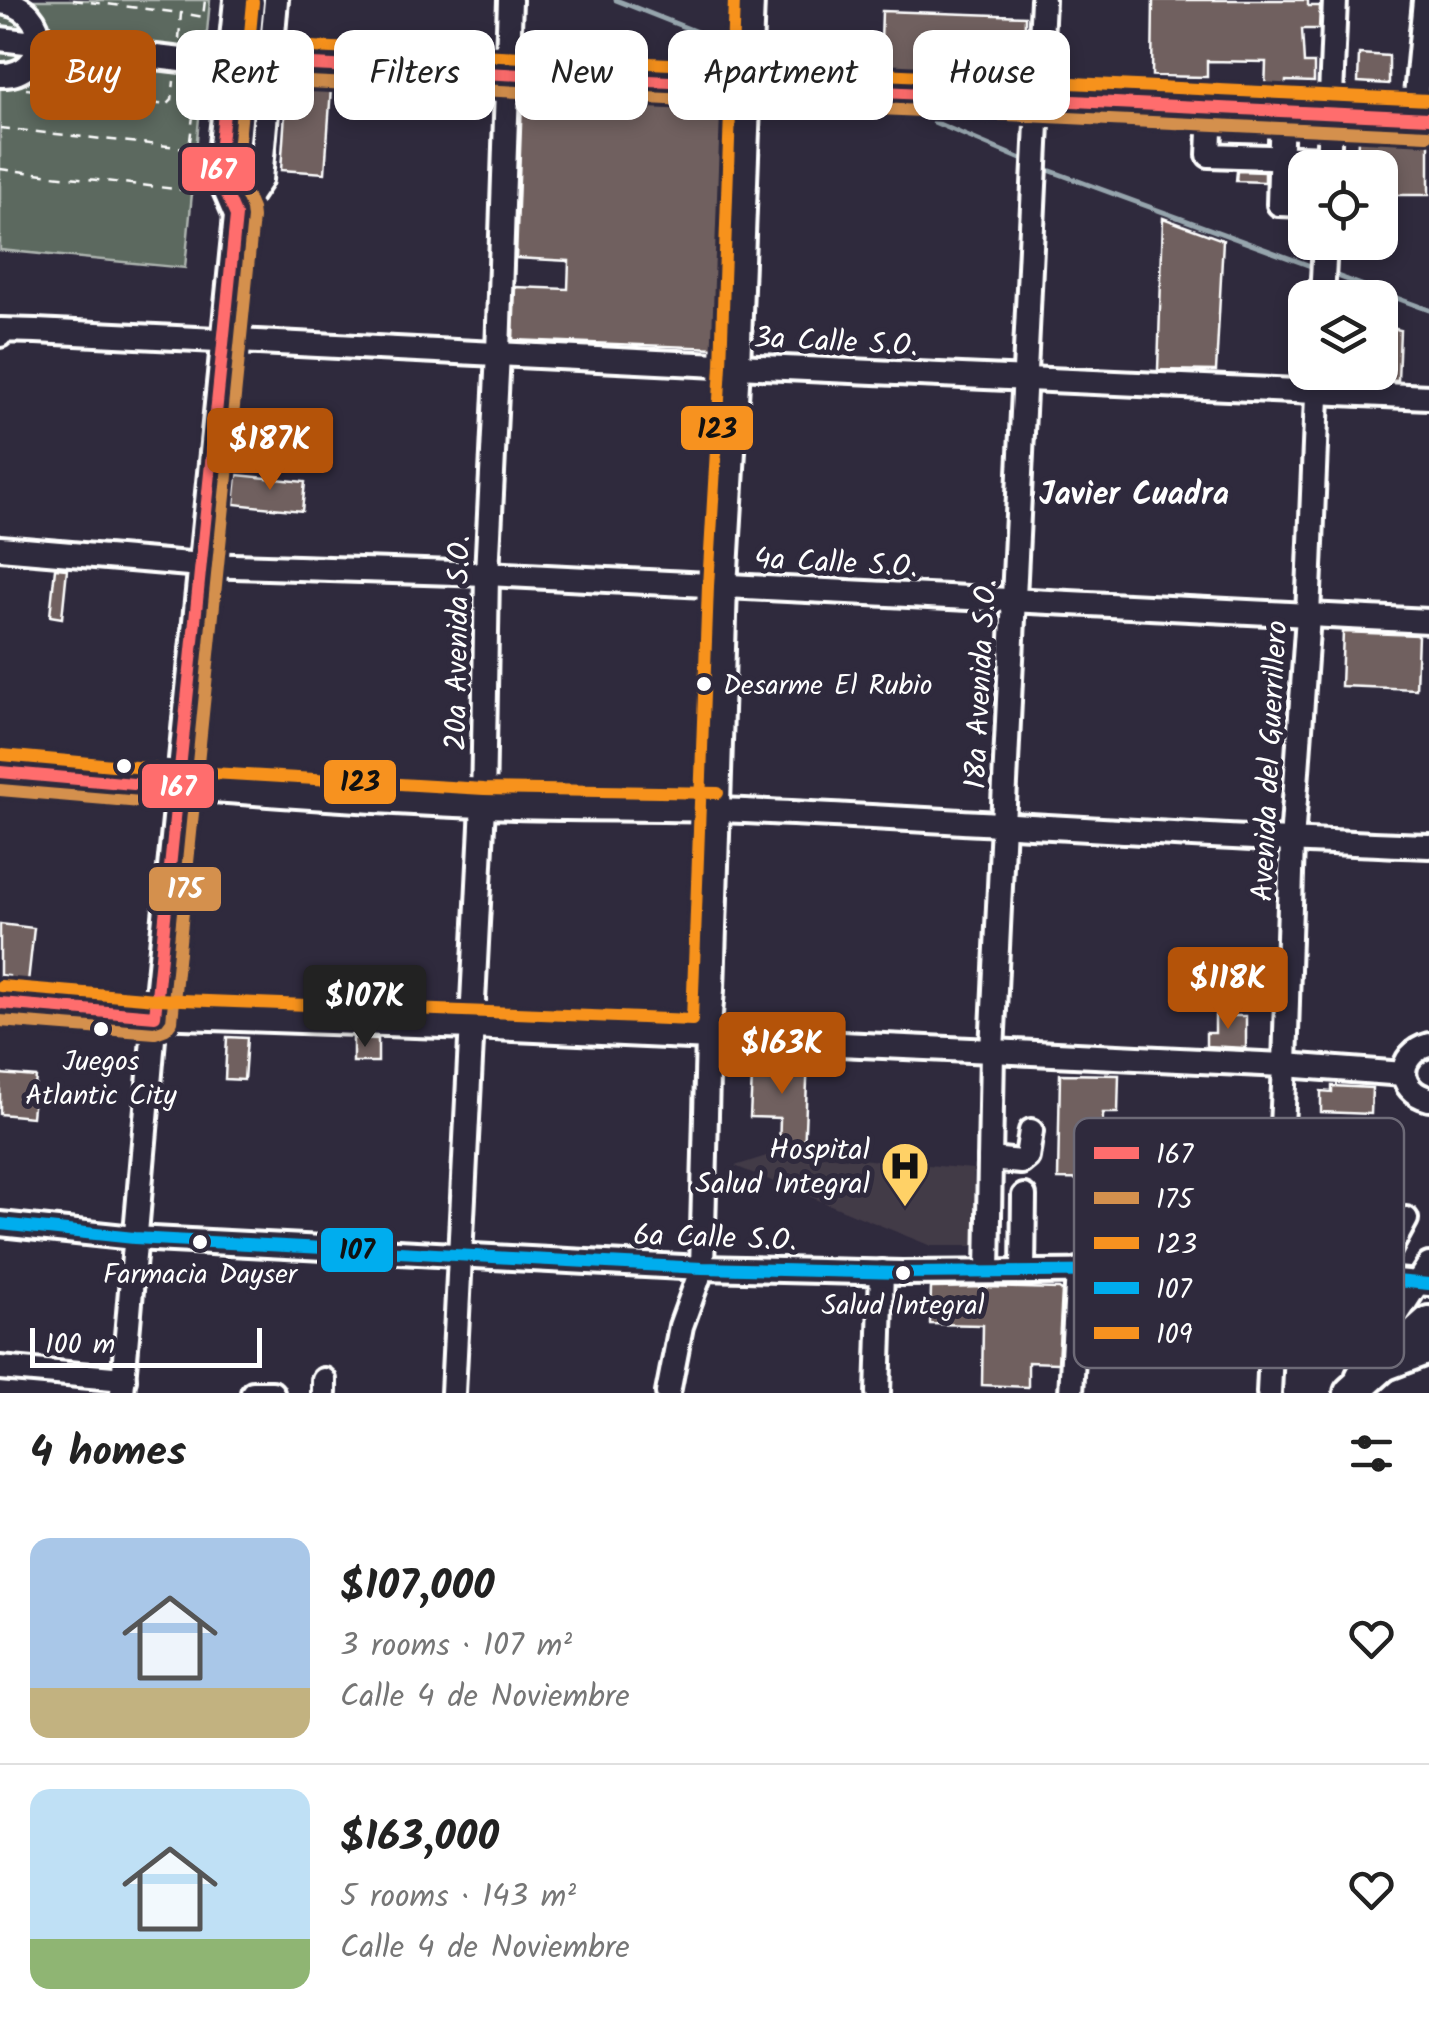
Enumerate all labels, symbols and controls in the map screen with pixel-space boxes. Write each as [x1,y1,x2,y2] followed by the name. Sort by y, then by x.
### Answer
[30,30,156,120] chip: Buy
[176,30,314,120] chip: Rent
[334,30,495,120] chip: Filters
[515,30,648,120] chip: New
[668,30,893,120] chip: Apartment
[913,30,1070,120] chip: House
[180,145,257,193] line badge: 167
[200,149,237,194] text: 167
[1288,150,1398,390] map controls
[1288,150,1398,260] button: locate
[1288,280,1398,390] button: layers
[753,315,919,371] street label: 3a Calle S.O.
[679,404,755,452] line badge: 123
[200,408,340,493] pin: $187K
[697,408,737,453] text: 123
[229,415,311,466] text: $187K
[1039,470,1229,521] district label: Javier Cuadra
[433,535,485,751] street label: 20a Avenida S.O.
[753,536,919,592] street label: 4a Calle S.O.
[953,578,1011,791] street label: 18a Avenida S.O.
[1240,619,1302,903] street label: Avenida del Guerrillero
[723,664,932,709] place label: Desarme El Rubio
[694,674,714,694] marker: Desarme El Rubio
[114,756,134,776] unlabelled marker
[322,758,398,806] line badge: 123
[340,761,380,806] text: 123
[140,762,216,810] line badge: 167
[160,766,197,811] text: 167
[147,865,223,913] line badge: 175
[167,868,206,913] text: 175
[1158,947,1298,1032] pin: $118K
[1190,954,1266,1005] text: $118K
[295,965,435,1050] pin: $107K
[325,972,405,1023] text: $107K
[712,1012,852,1097] pin: $163K
[91,1019,111,1039] marker: Juegos Atlantic City
[741,1019,823,1070] text: $163K
[25,1040,178,1119] place label: Juegos Atlantic City
[1074,1118,1404,1368] legend
[695,1127,870,1209] place label: Hospital Salud Integral
[1156,1133,1194,1178] text: 167
[879,1140,931,1208] hospital icon: Hospital Salud Integral
[1156,1178,1195,1223] text: 175
[632,1212,798,1266] street label: 6a Calle S.O.
[1156,1223,1197,1268] text: 123
[319,1226,395,1274] line badge: 107
[339,1229,376,1274] text: 107
[190,1232,210,1252] marker: Farmacia Dayser
[103,1253,299,1298] place label: Farmacia Dayser
[893,1263,913,1283] marker: Salud Integral
[1156,1268,1193,1313] text: 107
[821,1284,985,1329] place label: Salud Integral
[1156,1313,1193,1358] text: 109
[30,1323,262,1368] scale bar
[45,1323,115,1368] text: 100 m
[30,1420,186,1487] text: 4 homes
[1344,1426,1399,1481] icon: filters
[340,1554,495,1621] text: $107,000
[110,1578,230,1698] icon: home
[1344,1611,1399,1666] icon: heart
[340,1621,572,1672] text: 3 rooms · 107 m²
[340,1672,630,1723] text: Calle 4 de Noviembre
[340,1805,499,1872] text: $163,000
[110,1829,230,1949] icon: home
[1344,1862,1399,1917] icon: heart
[340,1872,576,1923] text: 5 rooms · 143 m²
[340,1923,630,1974] text: Calle 4 de Noviembre

